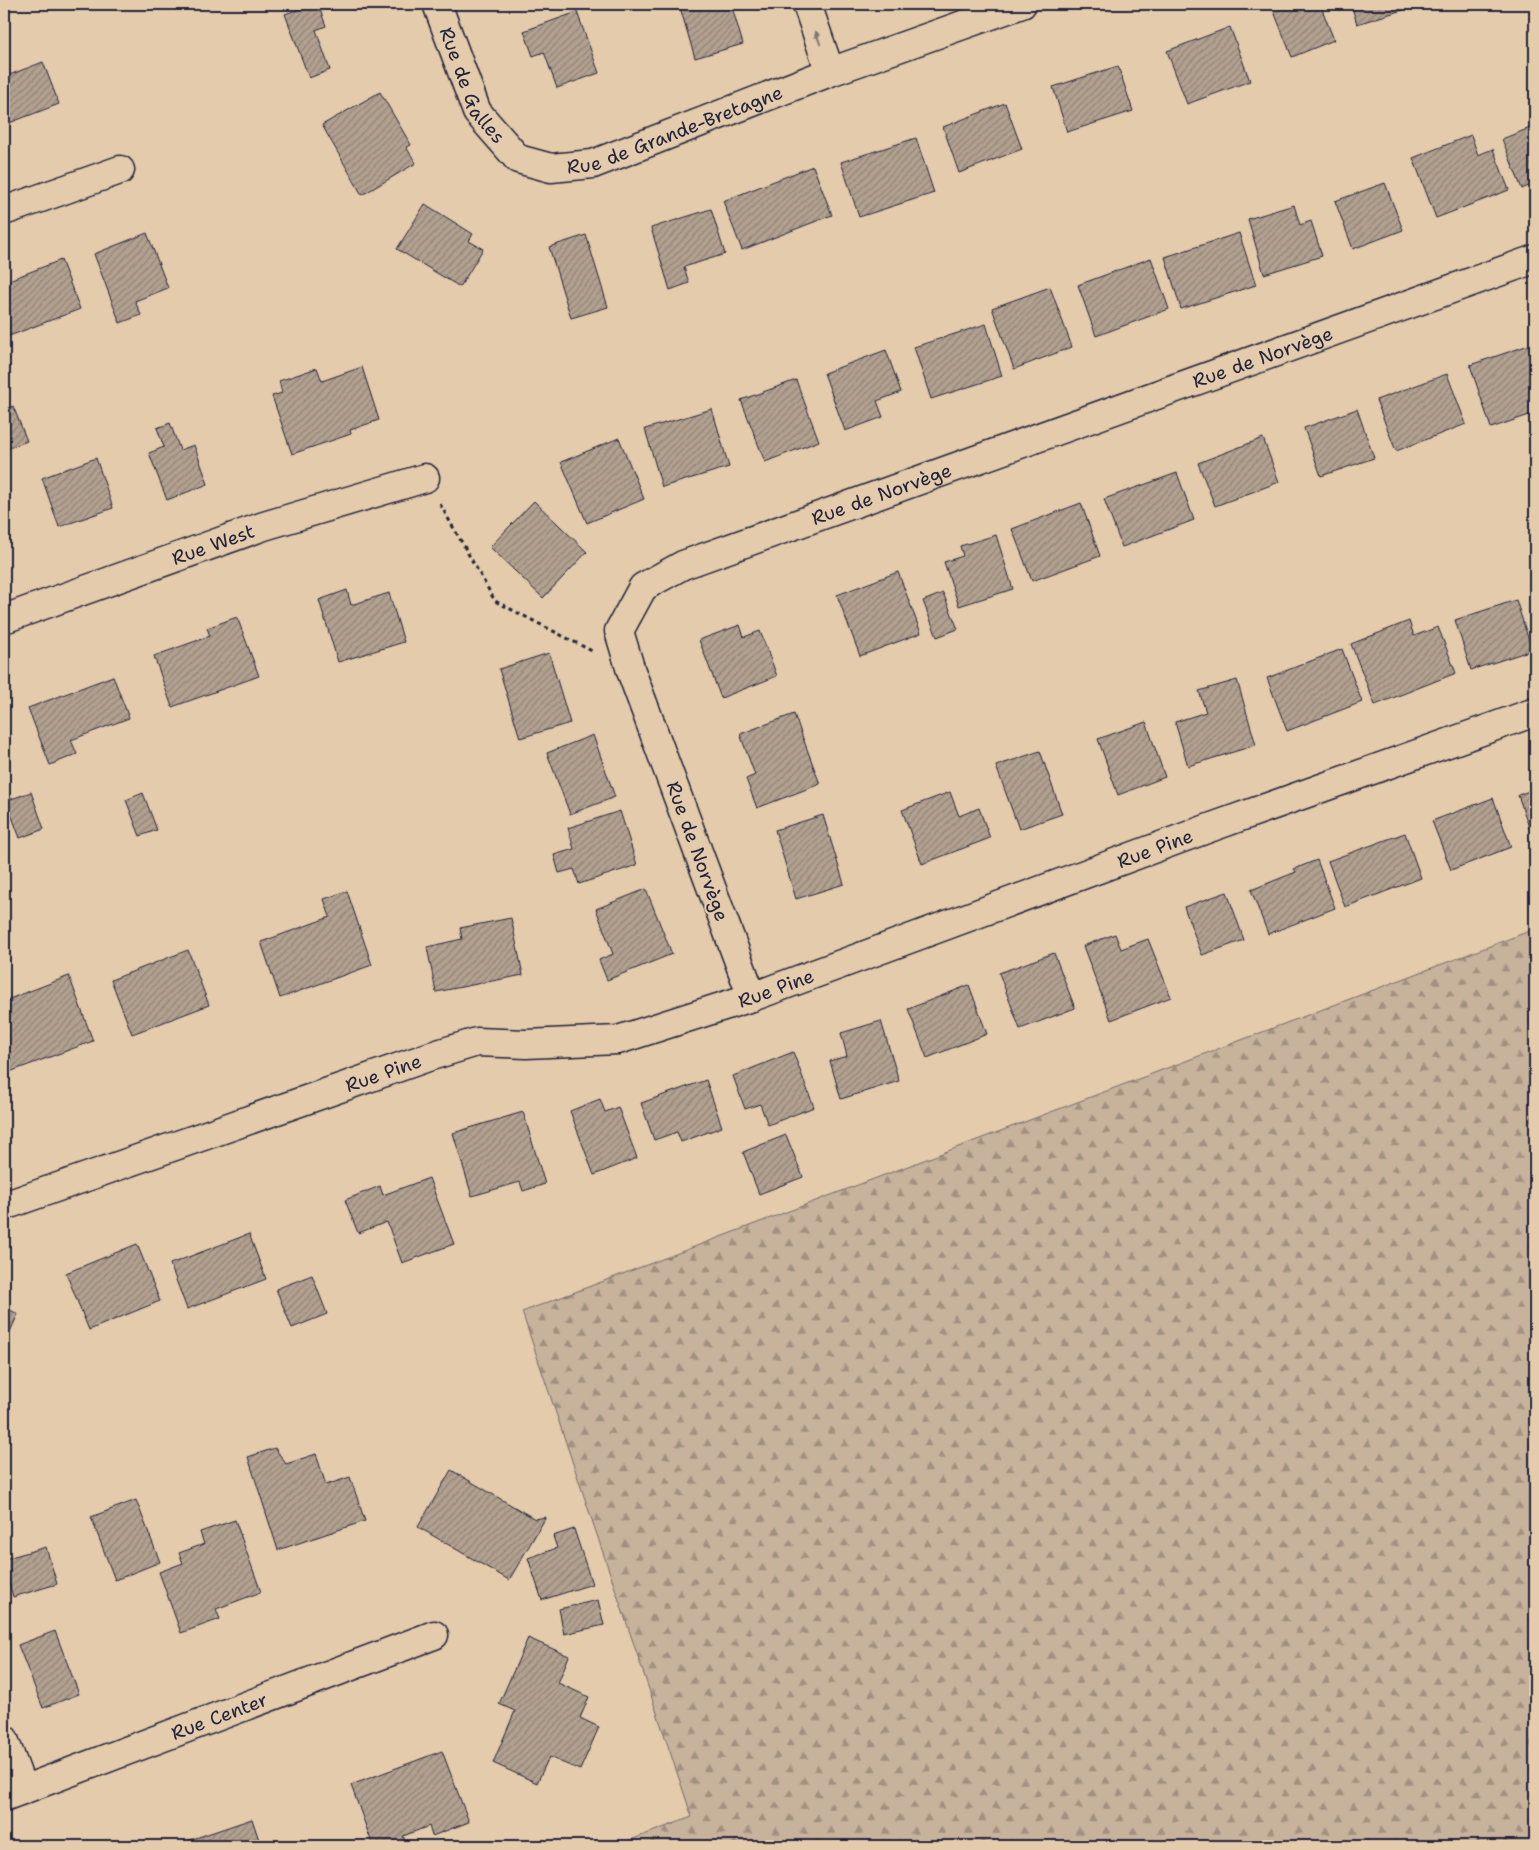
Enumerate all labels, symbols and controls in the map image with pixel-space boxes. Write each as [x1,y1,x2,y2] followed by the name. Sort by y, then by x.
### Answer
[434,24,511,149] street label: Rue de Galles
[814,30,822,45] one-way arrow
[566,80,786,179] street label: Rue de Grande-Bretagne
[1189,321,1336,394] street label: Rue de Norvège
[808,458,955,531] street label: Rue de Norvège
[168,518,258,571] street label: Rue West
[661,778,734,925] street label: Rue de Norvège
[1114,823,1196,874] street label: Rue Pine
[735,963,818,1014] street label: Rue Pine
[342,1048,425,1098] street label: Rue Pine
[168,1687,271,1746] street label: Rue Center

